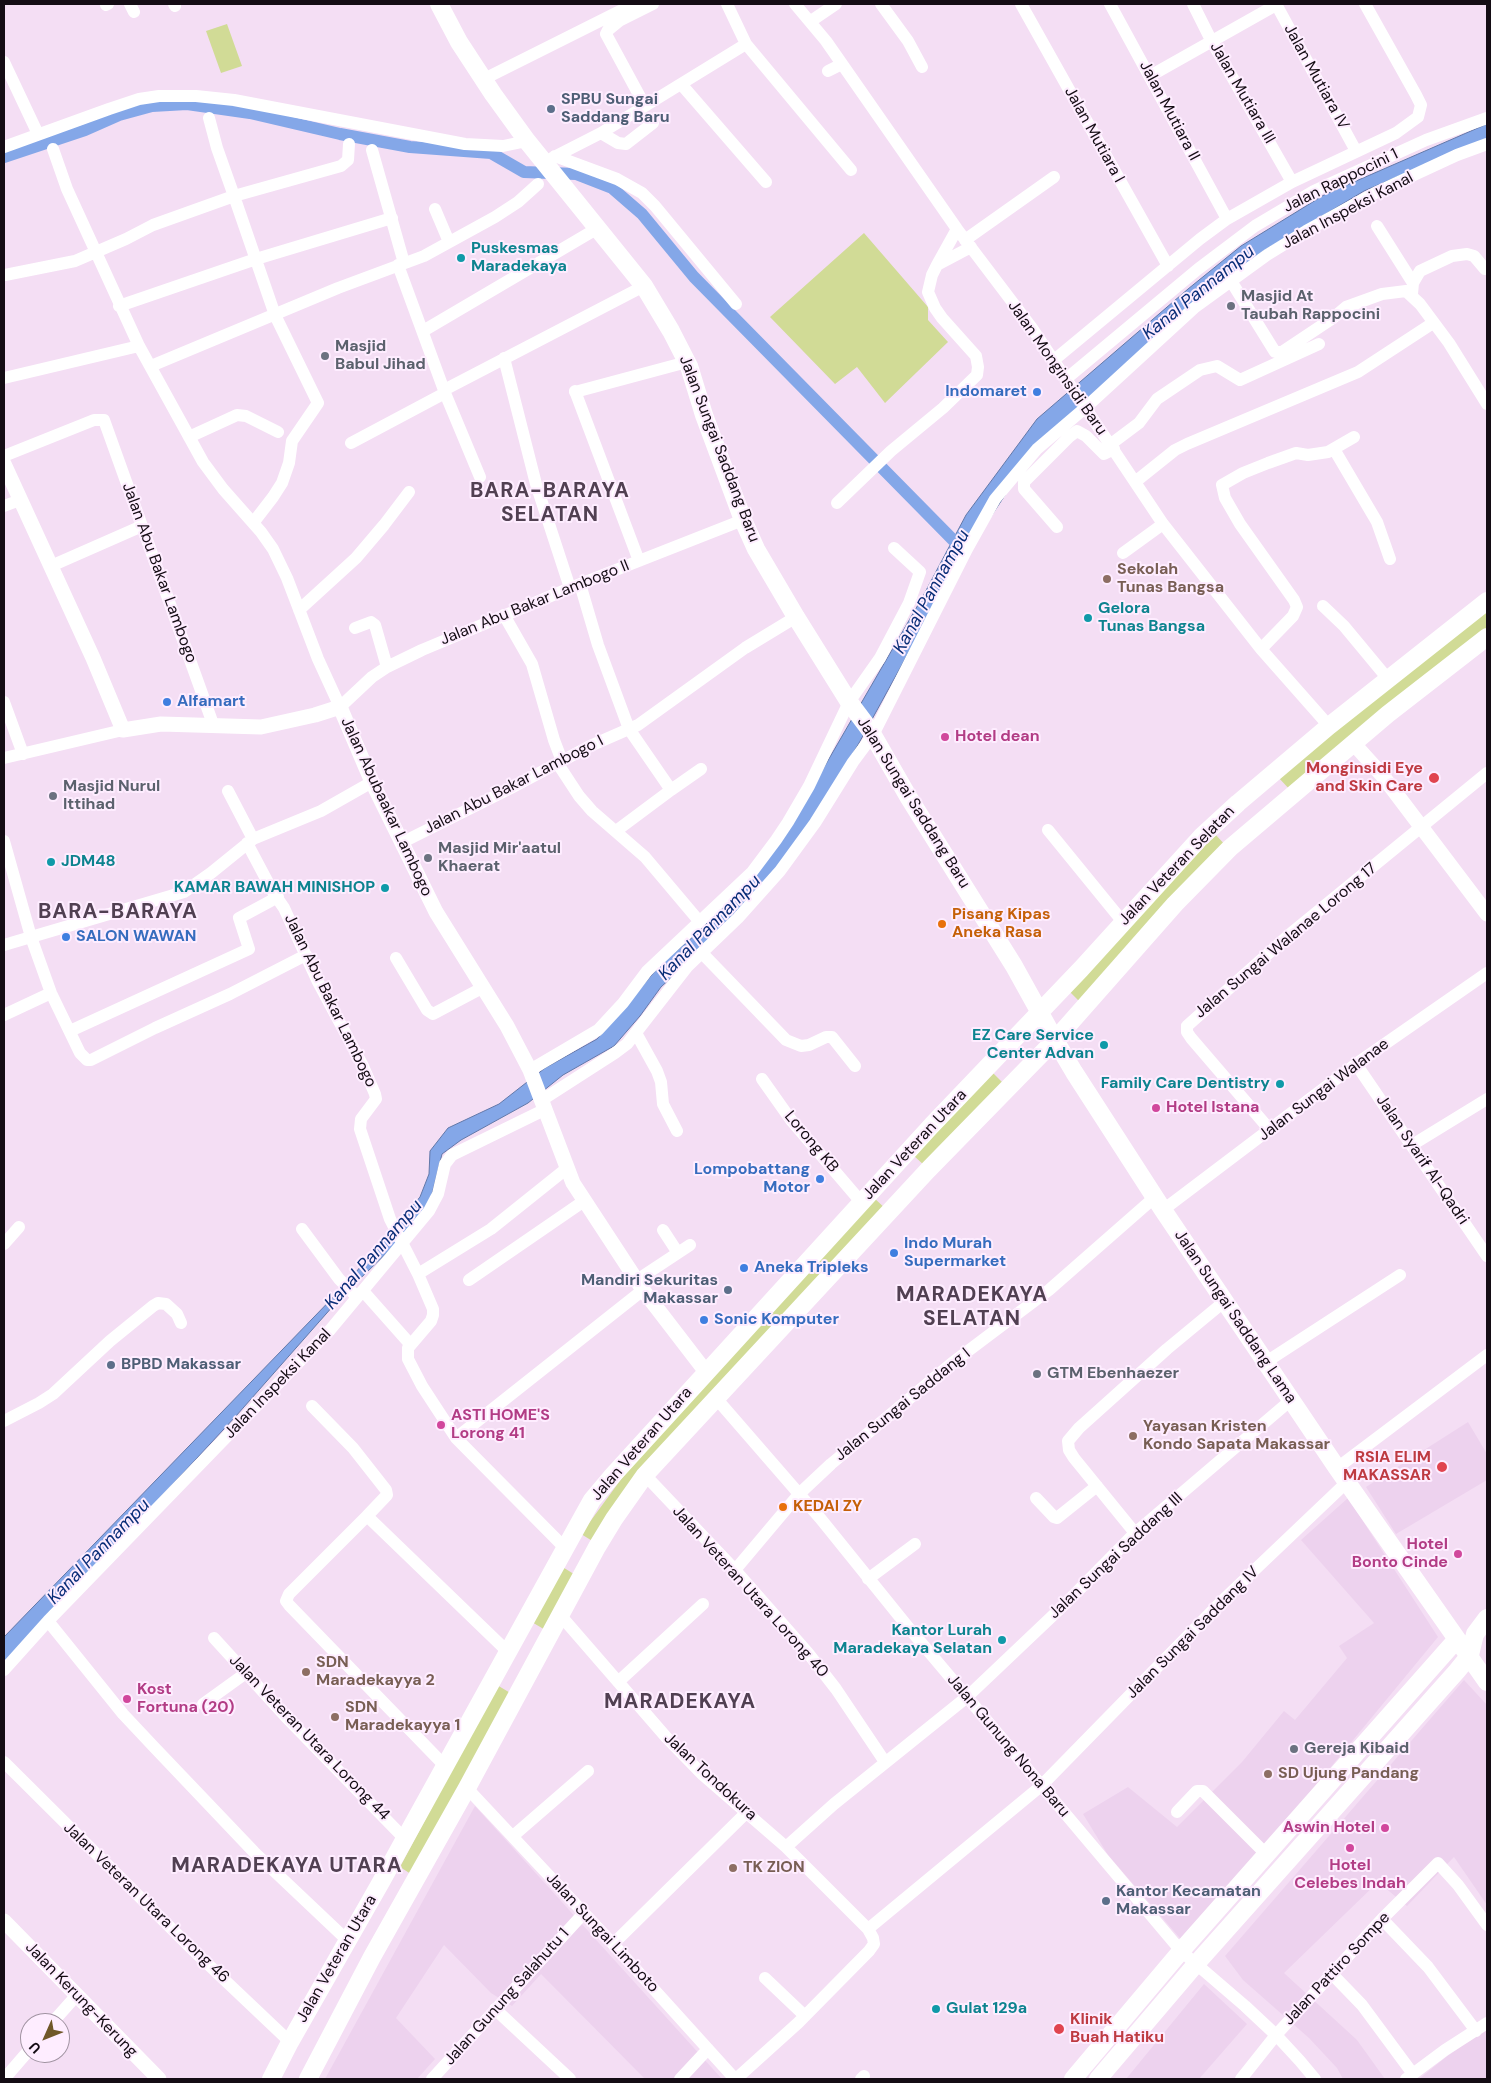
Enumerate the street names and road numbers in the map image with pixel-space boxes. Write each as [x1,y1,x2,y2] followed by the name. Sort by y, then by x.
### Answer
[1279,21,1353,133] street label: Jalan Mutiara IV
[1205,39,1279,147] street label: Jalan Mutiara III
[1135,58,1203,164] street label: Jalan Mutiara II
[1060,84,1128,186] street label: Jalan Mutiara I
[1281,145,1401,217] street label: Jalan Rappocini 1
[1279,168,1417,254] street label: Jalan Inspeksi Kanal
[1003,297,1111,439] street label: Jalan Monginsidi Baru
[674,353,764,545] street label: Jalan Sungai Saddang Baru
[117,480,201,666] street label: Jalan Abu Bakar Lambogo
[438,556,632,650] street label: Jalan Abu Bakar Lambogo II
[336,714,436,900] street label: Jalan Abubaakar Lambogo
[852,714,974,892] street label: Jalan Sungai Saddang Baru
[421,731,607,839] street label: Jalan Abu Bakar Lambogo I
[1115,802,1239,930] street label: Jalan Veteran Selatan
[1191,859,1381,1023] street label: Jalan Sungai Walanae Lorong 17
[280,911,380,1091] street label: Jalan Abu Bakar Lambogo
[1255,1035,1393,1145] street label: Jalan Sungai Walanae
[859,1086,971,1204] street label: Jalan Veteran Utara
[1372,1092,1472,1228] street label: Jalan Syarif Al-Qadri
[780,1107,842,1177] street label: Lorong KB
[1170,1227,1300,1407] street label: Jalan Sungai Saddang Lama
[221,1325,335,1443] street label: Jalan Inspeksi Kanal
[831,1344,975,1466] street label: Jalan Sungai Saddang I
[587,1383,697,1505] street label: Jalan Veteran Utara
[1045,1489,1187,1623] street label: Jalan Sungai Saddang III
[668,1502,832,1682] street label: Jalan Veteran Utara Lorong 40
[1123,1563,1263,1703] street label: Jalan Sungai Saddang IV
[225,1651,393,1825] street label: Jalan Veteran Utara Lorong 44
[943,1671,1073,1821] street label: Jalan Gunung Nona Baru
[660,1729,760,1825] street label: Jalan Tondokura
[59,1819,233,1987] street label: Jalan Veteran Utara Lorong 46
[541,1869,663,1997] street label: Jalan Sungai Limboto
[293,1892,381,2026] street label: Jalan Veteran Utara
[1280,1908,1394,2030] street label: Jalan Pattiro Sompe
[440,1925,574,2069] street label: Jalan Gunung Salahutu 1
[21,1938,141,2062] street label: Jalan Kerung-Kerung

